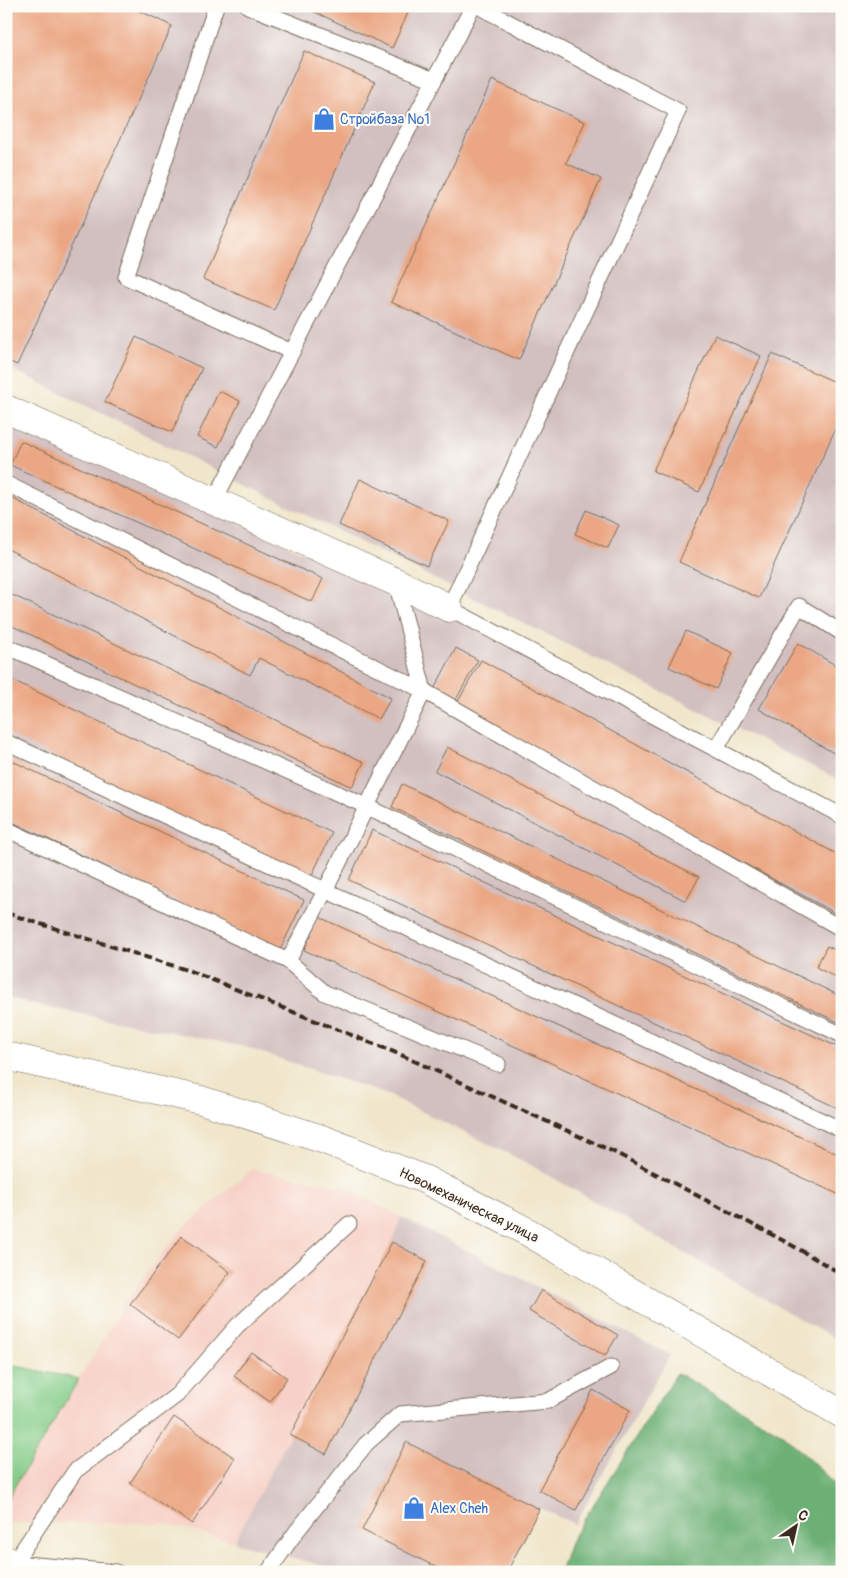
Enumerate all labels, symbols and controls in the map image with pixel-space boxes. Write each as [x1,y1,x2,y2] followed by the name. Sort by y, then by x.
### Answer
[311,106,337,132] shop icon: Стройбаза №1
[340,111,430,128] place label: Стройбаза №1
[397,1164,541,1246] street label: Новомеханическая улица
[401,1495,427,1521] shop icon: Alex Cheh
[430,1500,488,1517] place label: Alex Cheh
[770,1500,820,1550] north arrow
[795,1506,812,1525] text: С

